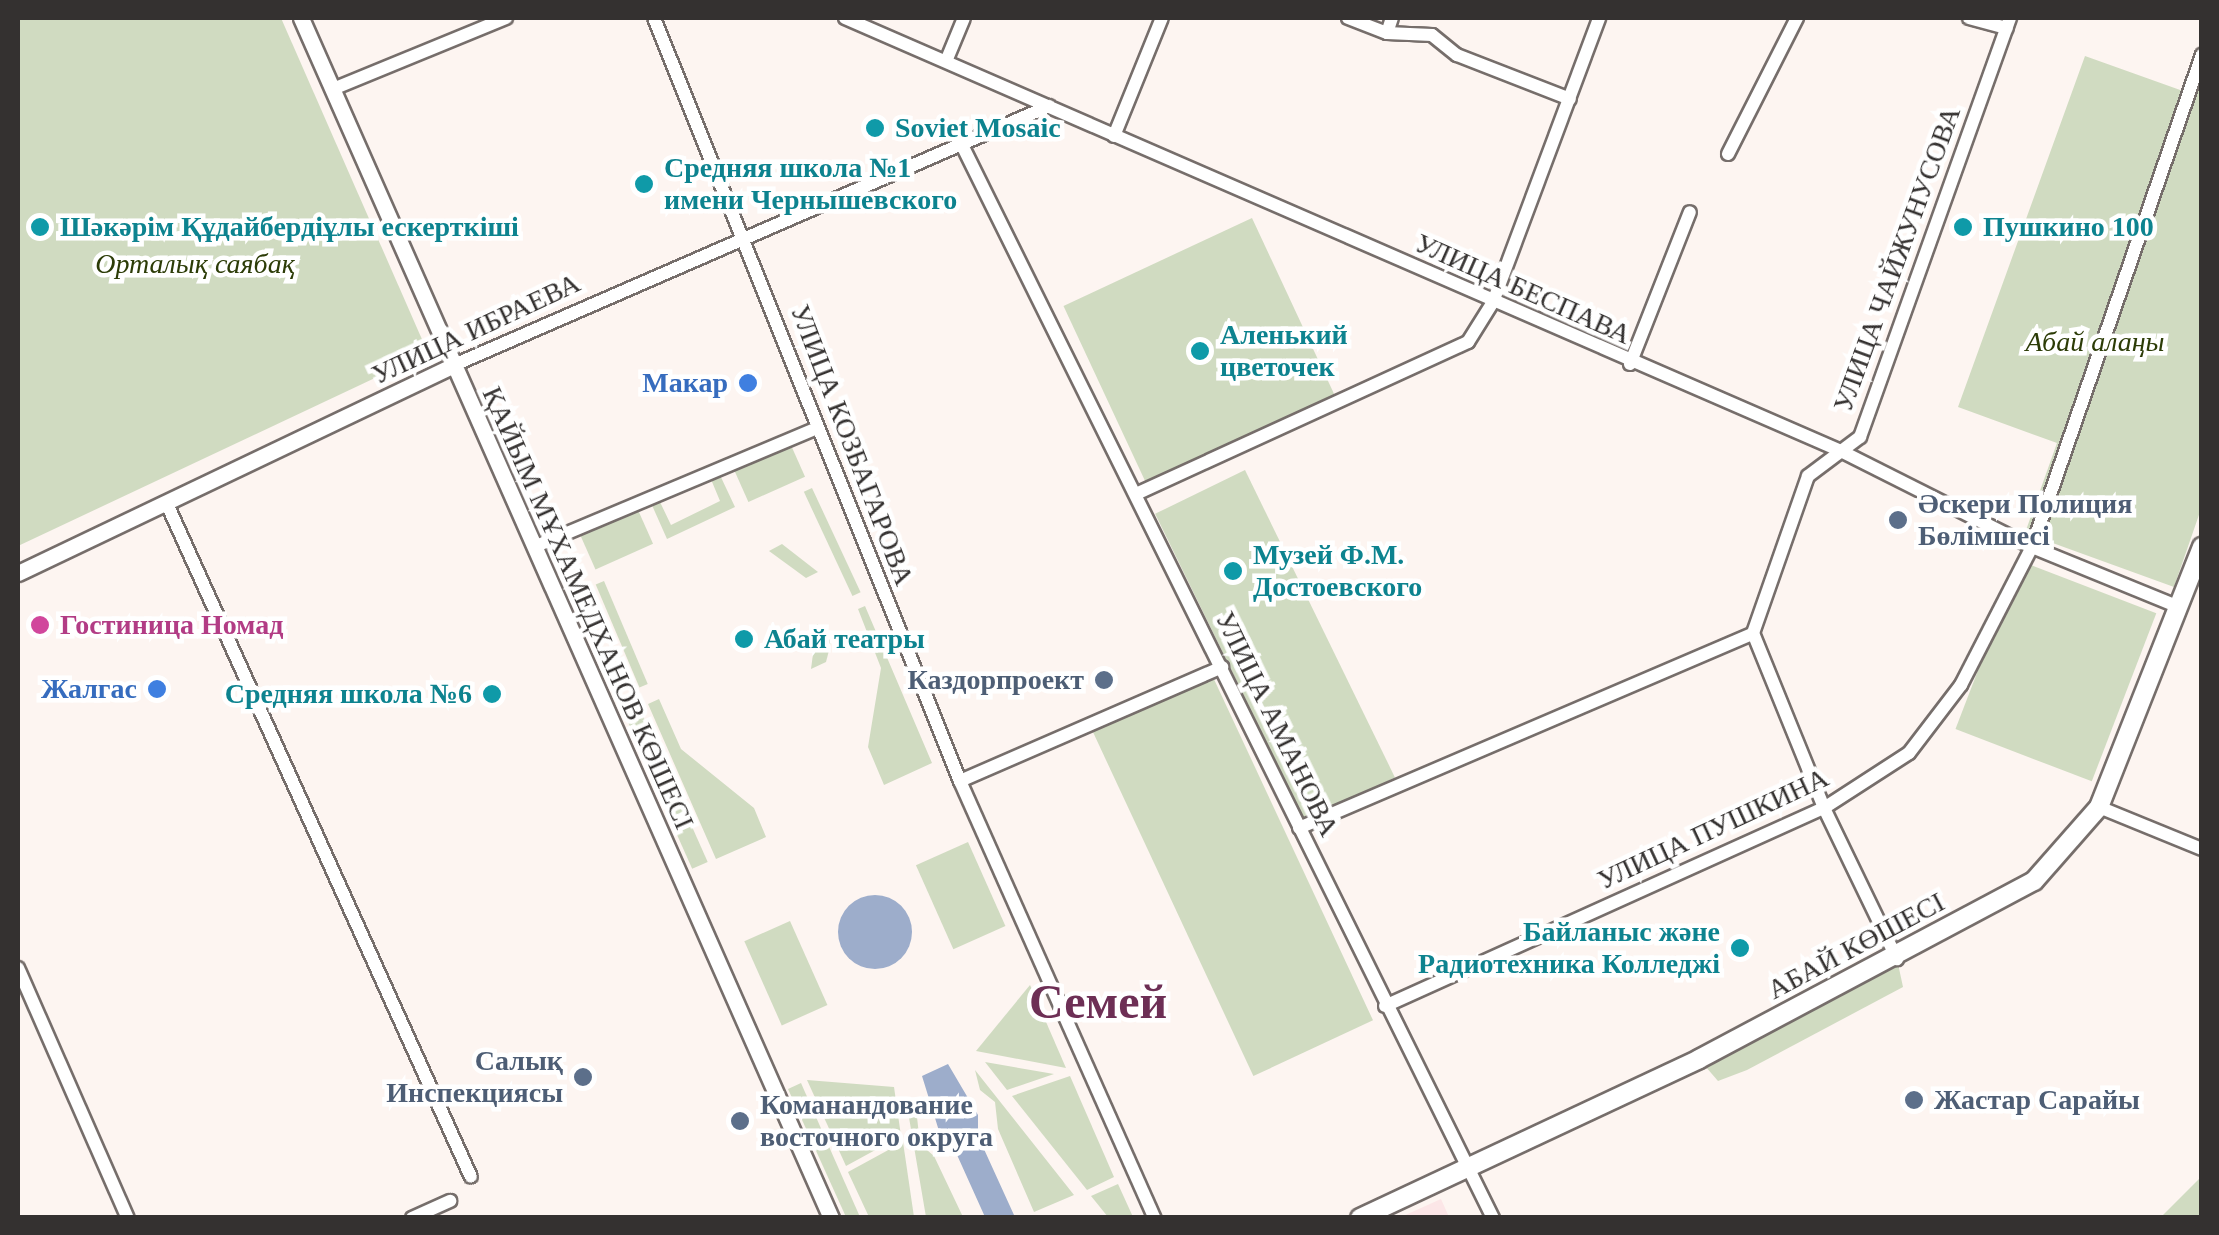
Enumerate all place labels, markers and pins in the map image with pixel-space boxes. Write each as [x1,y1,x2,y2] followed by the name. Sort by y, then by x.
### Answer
[895,111,1061,145] place label: Soviet Mosaic
[864,117,886,139] marker: Soviet Mosaic
[664,151,957,217] place label: Средняя школа №1 имени Чернышевского
[633,173,655,195] marker: Средняя школа №1 имени Чернышевского
[60,210,519,244] place label: Шәкәрім Құдайбердіұлы ескерткіші
[1983,210,2154,244] place label: Пушкино 100
[29,216,51,238] marker: Шәкәрім Құдайбердіұлы ескерткіші
[1952,216,1974,238] marker: Пушкино 100
[1220,318,1348,384] place label: Аленький цветочек
[1189,340,1211,362] marker: Аленький цветочек
[642,366,728,400] place label: Макар
[737,372,759,394] marker: Макар
[1918,487,2132,553] place label: Әскери Полиция Бөлімшесі
[1887,509,1909,531] marker: Әскери Полиция Бөлімшесі
[1253,538,1422,604] place label: Музей Ф.М. Достоевского
[1222,560,1244,582] marker: Музей Ф.М. Достоевского
[60,608,283,642] place label: Гостиница Номад
[29,614,51,636] marker: Гостиница Номад
[764,622,925,656] place label: Абай театры
[733,628,755,650] marker: Абай театры
[908,663,1084,697] place label: Каздорпроект
[1093,669,1115,691] marker: Каздорпроект
[41,672,137,706] place label: Жалгас
[225,677,472,711] place label: Средняя школа №6
[146,678,168,700] marker: Жалгас
[481,683,503,705] marker: Средняя школа №6
[1418,915,1720,981] place label: Байланыс және Радиотехника Колледжі
[1729,937,1751,959] marker: Байланыс және Радиотехника Колледжі
[386,1044,563,1110] place label: Салық Инспекциясы
[572,1066,594,1088] marker: Салық Инспекциясы
[1934,1083,2140,1117] place label: Жастар Сарайы
[760,1088,993,1154] place label: Команандование восточного округа
[1903,1089,1925,1111] marker: Жастар Сарайы
[729,1110,751,1132] marker: Команандование восточного округа

